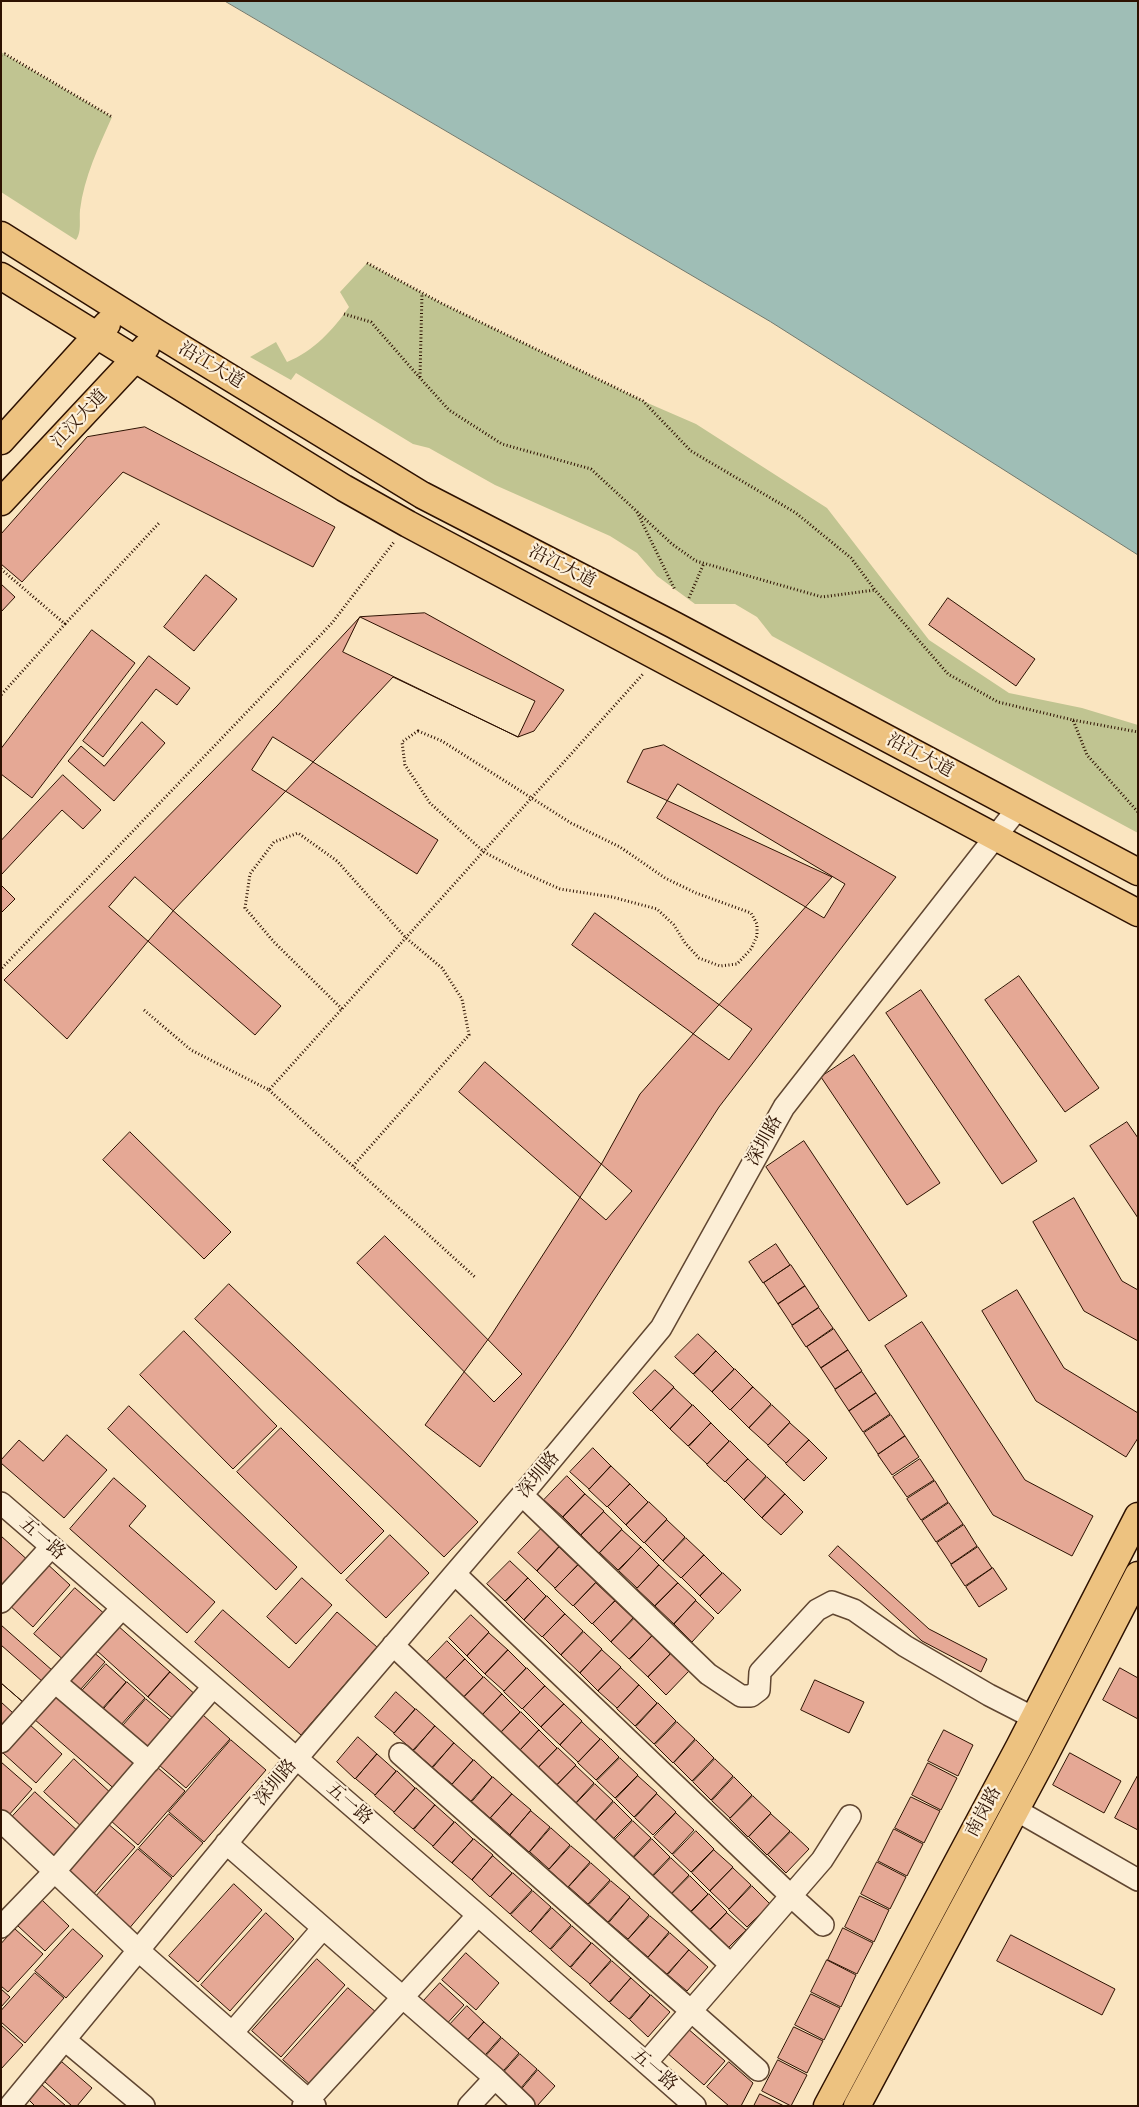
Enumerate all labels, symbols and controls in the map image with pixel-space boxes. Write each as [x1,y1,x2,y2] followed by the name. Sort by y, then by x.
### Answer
[175,338,247,394] street label: 沿江大道
[48,385,112,453] street label: 江汉大道
[525,541,599,593] street label: 沿江大道
[883,730,957,782] street label: 沿江大道
[742,1112,788,1170] street label: 深圳路
[513,1447,565,1503] street label: 深圳路
[15,1513,69,1565] street label: 五一路
[250,1755,302,1811] street label: 深圳路
[322,1778,376,1830] street label: 五一路
[962,1783,1006,1841] street label: 南岗路
[627,2044,681,2096] street label: 五一路

